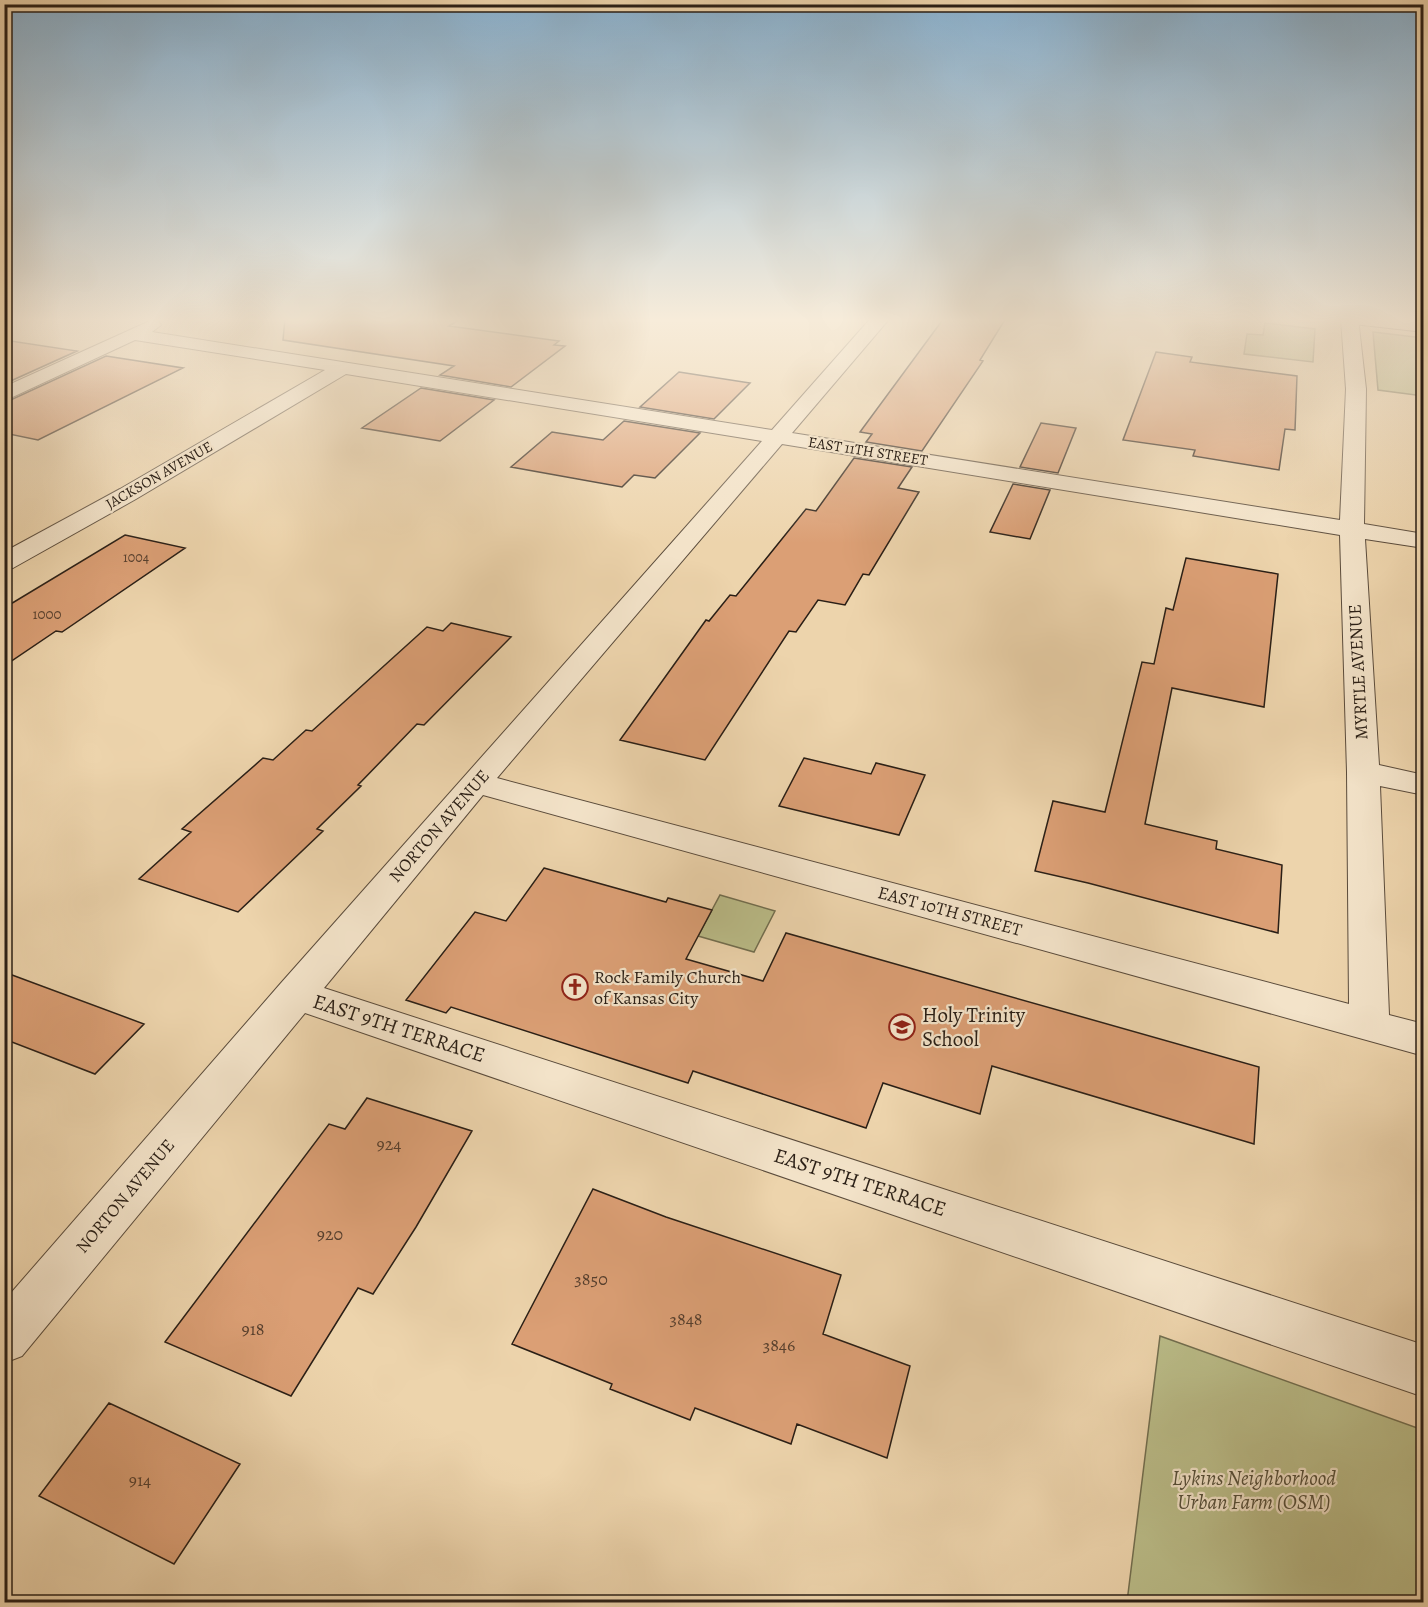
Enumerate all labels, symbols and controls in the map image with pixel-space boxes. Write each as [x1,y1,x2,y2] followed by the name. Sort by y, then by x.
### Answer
[807,432,930,470] street label: EAST 11TH STREET
[102,436,216,514] street label: JACKSON AVENUE
[123,548,149,567] house number: 1004
[32,604,62,624] house number: 1000
[1342,604,1374,740] street label: MYRTLE AVENUE
[383,764,495,888] street label: NORTON AVENUE
[875,880,1025,942] street label: EAST 10TH STREET
[594,965,741,1010] place label: Rock Family Church of Kansas City
[560,972,590,1002] church icon: Rock Family Church of Kansas City
[309,987,489,1069] street label: EAST 9TH TERRACE
[922,1001,1026,1053] place label: Holy Trinity School
[887,1012,917,1042] school or university icon: Holy Trinity School
[377,1132,401,1156] house number: 924
[70,1134,180,1258] street label: NORTON AVENUE
[770,1141,950,1223] street label: EAST 9TH TERRACE
[317,1222,343,1246] house number: 920
[574,1267,608,1291] house number: 3850
[669,1307,703,1331] house number: 3848
[241,1317,265,1341] house number: 918
[763,1333,795,1357] house number: 3846
[1172,1464,1336,1516] park label: Lykins Neighborhood Urban Farm (OSM)
[129,1468,151,1492] house number: 914

